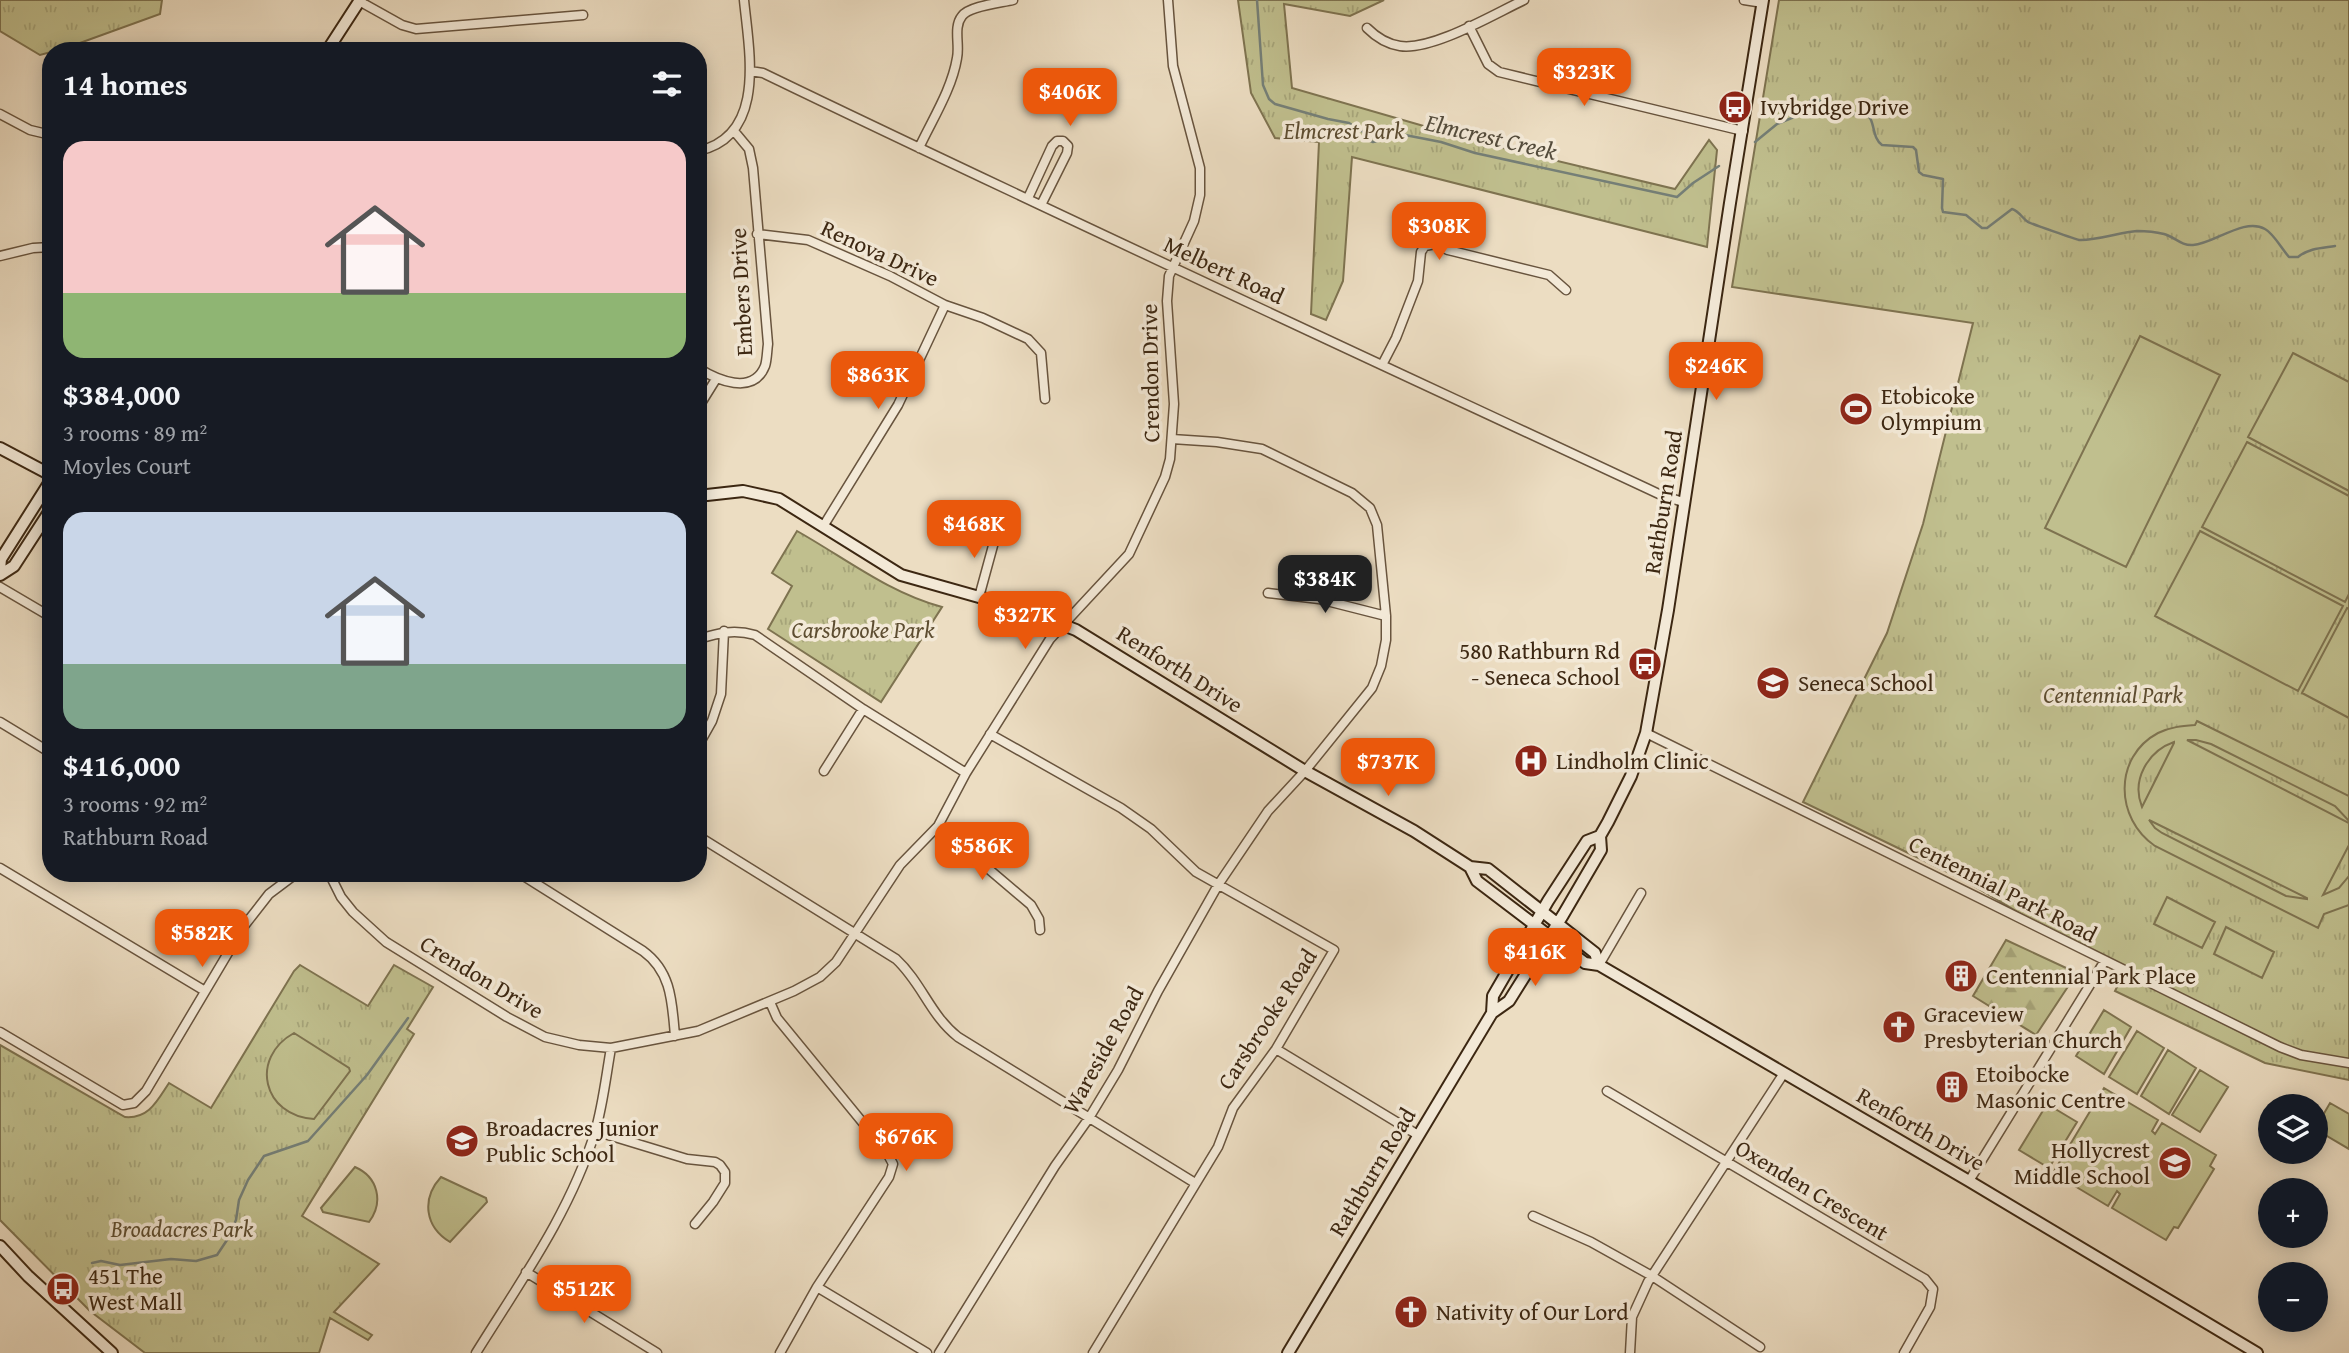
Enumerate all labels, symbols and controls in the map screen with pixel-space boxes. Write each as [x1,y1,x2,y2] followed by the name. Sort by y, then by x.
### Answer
[1535,48,1633,108] pin: $323K
[1553,54,1615,87] text: $323K
[63,62,188,106] text: 14 homes
[648,65,686,103] icon: filters
[1021,68,1119,128] pin: $406K
[1039,74,1101,107] text: $406K
[1716,88,1754,126] bus stop icon: Ivybridge Drive
[1760,90,1909,123] place label: Ivybridge Drive
[1421,104,1560,169] water label: Elmcrest Creek
[1283,114,1405,147] park label: Elmcrest Park
[312,187,438,313] icon: home
[1390,202,1488,262] pin: $308K
[1408,208,1470,241] text: $308K
[816,211,945,294] street label: Renova Drive
[721,227,760,357] street label: Embers Drive
[1159,227,1291,312] street label: Melbert Road
[1132,303,1167,443] street label: Crendon Drive
[1667,342,1765,402] pin: $246K
[1685,348,1747,381] text: $246K
[829,352,927,411] pin: $863K
[847,357,909,390] text: $863K
[63,372,180,416] text: $384,000
[1881,379,1982,438] place label: Etobicoke Olympium
[1837,390,1875,428] sports icon: Etobicoke Olympium
[63,416,207,449] text: 3 rooms · 89 m²
[1635,427,1690,576] street label: Rathburn Road
[63,449,191,482] text: Moyles Court
[925,500,1023,560] pin: $468K
[943,506,1005,539] text: $468K
[1276,556,1374,615] pin: $384K
[312,558,438,684] icon: home
[1294,561,1356,594] text: $384K
[976,592,1074,651] pin: $327K
[994,597,1056,630] text: $327K
[792,613,935,646] park label: Carsbrooke Park
[1111,617,1250,721] street label: Renforth Drive
[1459,634,1621,693] place label: 580 Rathburn Rd - Seneca School
[1626,645,1664,683] bus stop icon: 580 Rathburn Rd - Seneca School
[1754,664,1792,702] school or university icon: Seneca School
[1798,666,1934,699] place label: Seneca School
[2043,678,2183,711] park label: Centennial Park
[1339,738,1437,798] pin: $737K
[1512,742,1550,780] hospital icon: Lindholm Clinic
[63,743,180,787] text: $416,000
[1357,744,1419,777] text: $737K
[1556,744,1709,777] place label: Lindholm Clinic
[63,787,207,820] text: 3 rooms · 92 m²
[63,820,208,853] text: Rathburn Road
[933,822,1031,882] pin: $586K
[1903,827,2104,951] street label: Centennial Park Road
[951,828,1013,861] text: $586K
[153,909,251,969] pin: $582K
[171,915,233,948] text: $582K
[414,927,550,1026] street label: Crendon Drive
[1486,928,1584,988] pin: $416K
[1504,934,1566,967] text: $416K
[1209,941,1325,1096] street label: Carsbrooke Road
[1942,957,1980,995] building icon: Centennial Park Place
[1986,959,2196,992] place label: Centennial Park Place
[1054,979,1152,1120] street label: Wareside Road
[1924,997,2122,1056] place label: Graceview Presbyterian Church
[1880,1008,1918,1046] church icon: Graceview Presbyterian Church
[1976,1057,2125,1116] place label: Etoibocke Masonic Centre
[1933,1068,1971,1106] building icon: Etoibocke Masonic Centre
[1851,1078,1992,1179] street label: Renforth Drive
[2258,1094,2328,1332] map controls
[2258,1094,2328,1164] button: layers
[1320,1100,1423,1242] street label: Rathburn Road
[486,1111,659,1170] place label: Broadacres Junior Public School
[857,1114,955,1173] pin: $676K
[875,1119,937,1152] text: $676K
[443,1122,481,1160] school or university icon: Broadacres Junior Public School
[1729,1131,1895,1248] street label: Oxenden Crescent
[2014,1133,2150,1192] place label: Hollycrest Middle School
[2156,1144,2194,1182] school or university icon: Hollycrest Middle School
[2258,1178,2328,1248] button: +
[110,1212,254,1245] park label: Broadacres Park
[88,1259,182,1318] place label: 451 The West Mall
[2258,1262,2328,1332] button: −
[535,1266,633,1325] pin: $512K
[44,1270,82,1308] bus stop icon: 451 The West Mall
[553,1271,615,1304] text: $512K
[1392,1293,1430,1331] church icon: Nativity of Our Lord
[1436,1295,1629,1328] place label: Nativity of Our Lord

